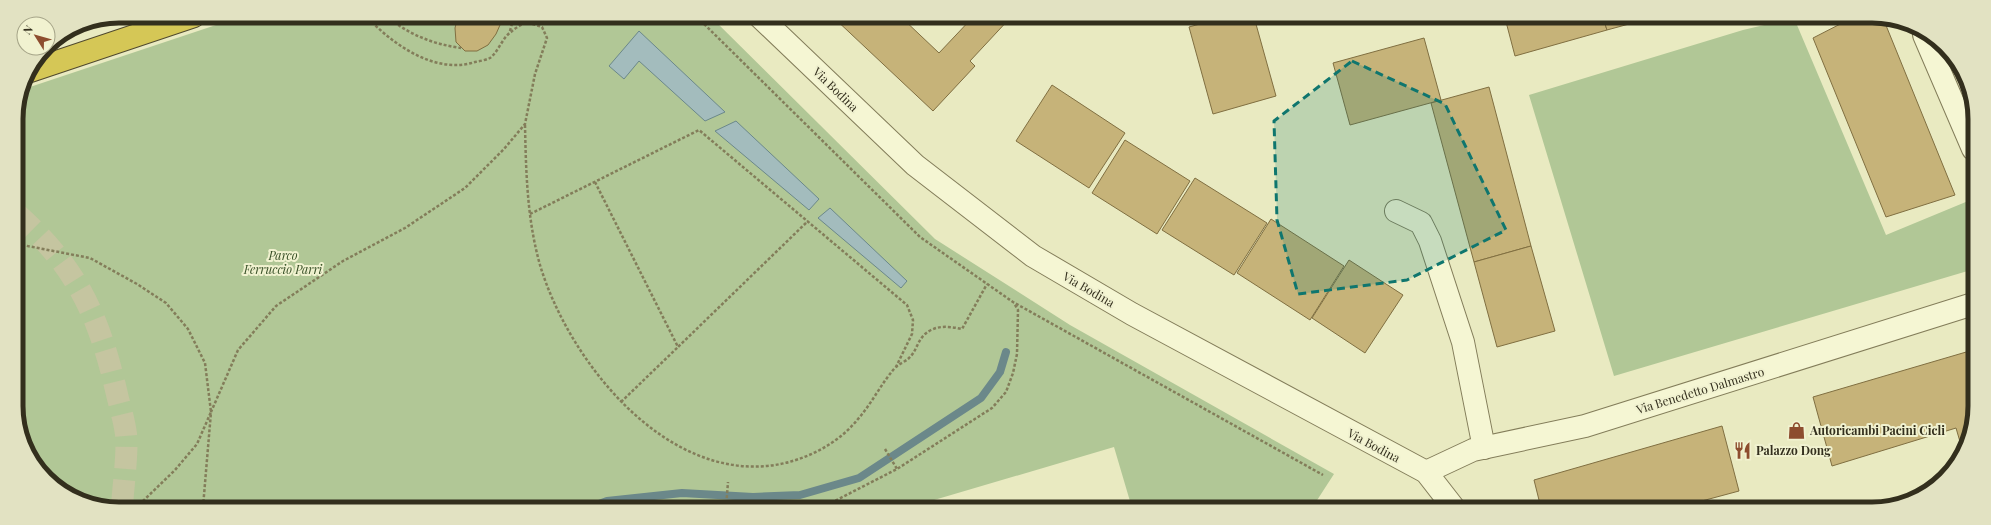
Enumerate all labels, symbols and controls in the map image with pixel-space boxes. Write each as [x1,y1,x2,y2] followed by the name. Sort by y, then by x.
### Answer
[16,16,56,56] north arrow
[19,22,36,37] text: N
[809,63,862,115] street label: Via Bodina
[243,247,323,277] park label: Parco Ferruccio Parri
[1059,267,1118,310] street label: Via Bodina
[1633,363,1766,417] street label: Via Benedetto Dalmastro
[1787,420,1807,440] shop icon: Autoricambi Pacini Cicli
[1809,422,1945,438] place label: Autoricambi Pacini Cicli
[1344,424,1403,466] street label: Via Bodina
[1733,440,1753,460] restaurant icon: Palazzo Dong
[1756,442,1831,458] place label: Palazzo Dong

